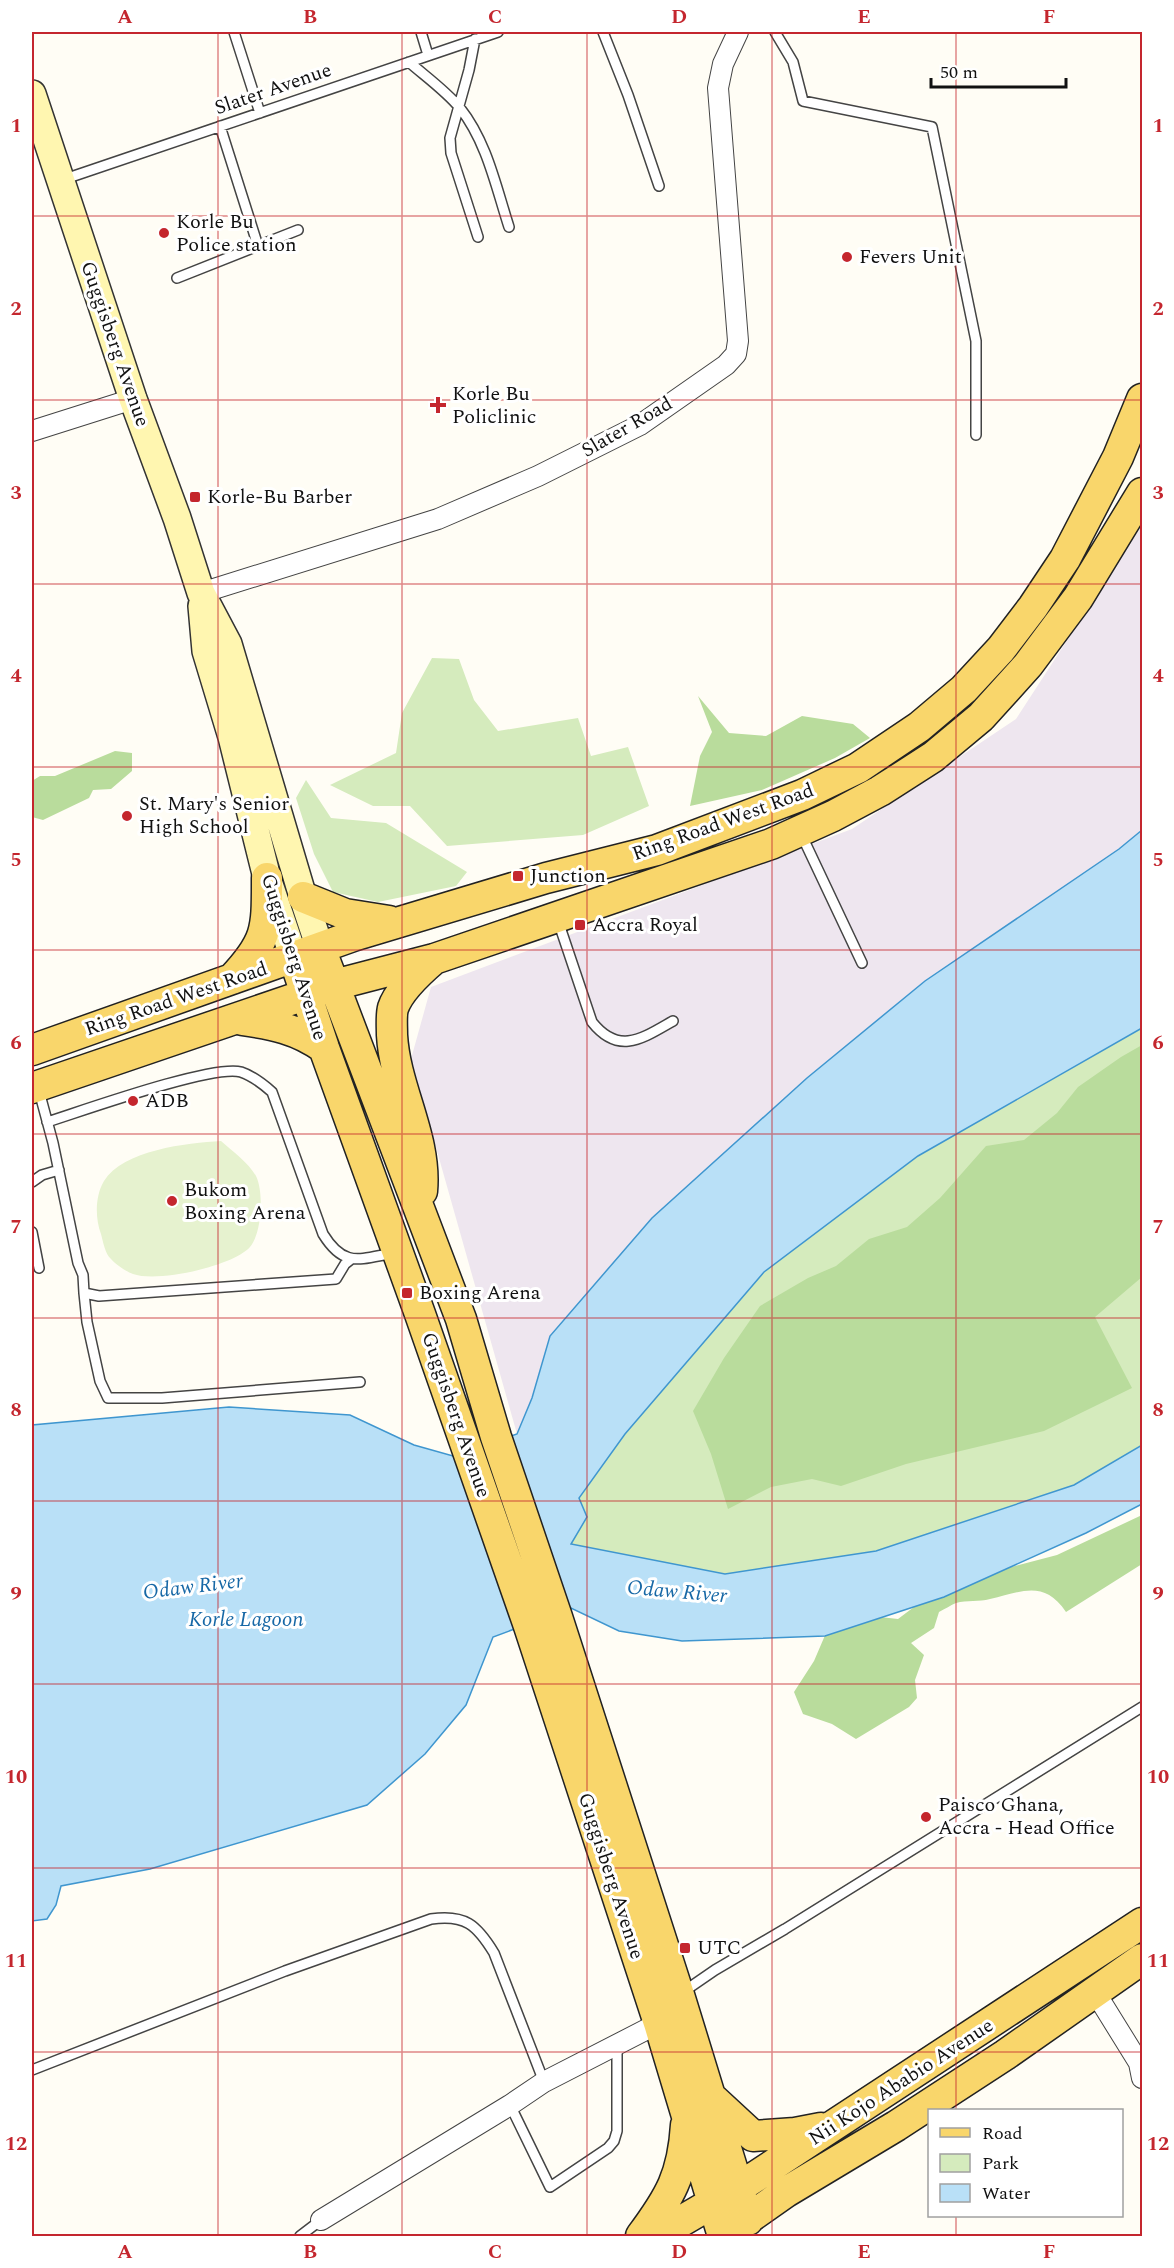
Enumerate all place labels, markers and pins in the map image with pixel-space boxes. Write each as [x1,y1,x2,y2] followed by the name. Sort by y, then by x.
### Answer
[176,207,297,260] place label: Korle Bu Police station
[157,226,171,240] marker: Korle Bu Police station
[859,242,962,272] place label: Fevers Unit
[840,250,854,264] marker: Fevers Unit
[452,379,536,432] place label: Korle Bu Policlinic
[429,396,447,414] marker: Korle Bu Policlinic
[207,482,352,512] place label: Korle-Bu Barber
[188,490,202,504] marker: Korle-Bu Barber
[139,789,289,842] place label: St. Mary's Senior High School
[120,809,134,823] marker: St. Mary's Senior High School
[530,861,606,891] place label: Junction
[511,869,525,883] marker: Junction
[592,910,698,940] place label: Accra Royal
[573,918,587,932] marker: Accra Royal
[145,1086,189,1116] place label: ADB
[126,1094,140,1108] marker: ADB
[184,1175,306,1228] place label: Bukom Boxing Arena
[165,1194,179,1208] marker: Bukom Boxing Arena
[419,1278,541,1308] place label: Boxing Arena
[400,1286,414,1300] marker: Boxing Arena
[938,1790,1115,1843] place label: Paisco Ghana, Accra - Head Office
[919,1810,933,1824] marker: Paisco Ghana, Accra - Head Office
[697,1933,741,1963] place label: UTC
[678,1941,692,1955] marker: UTC

